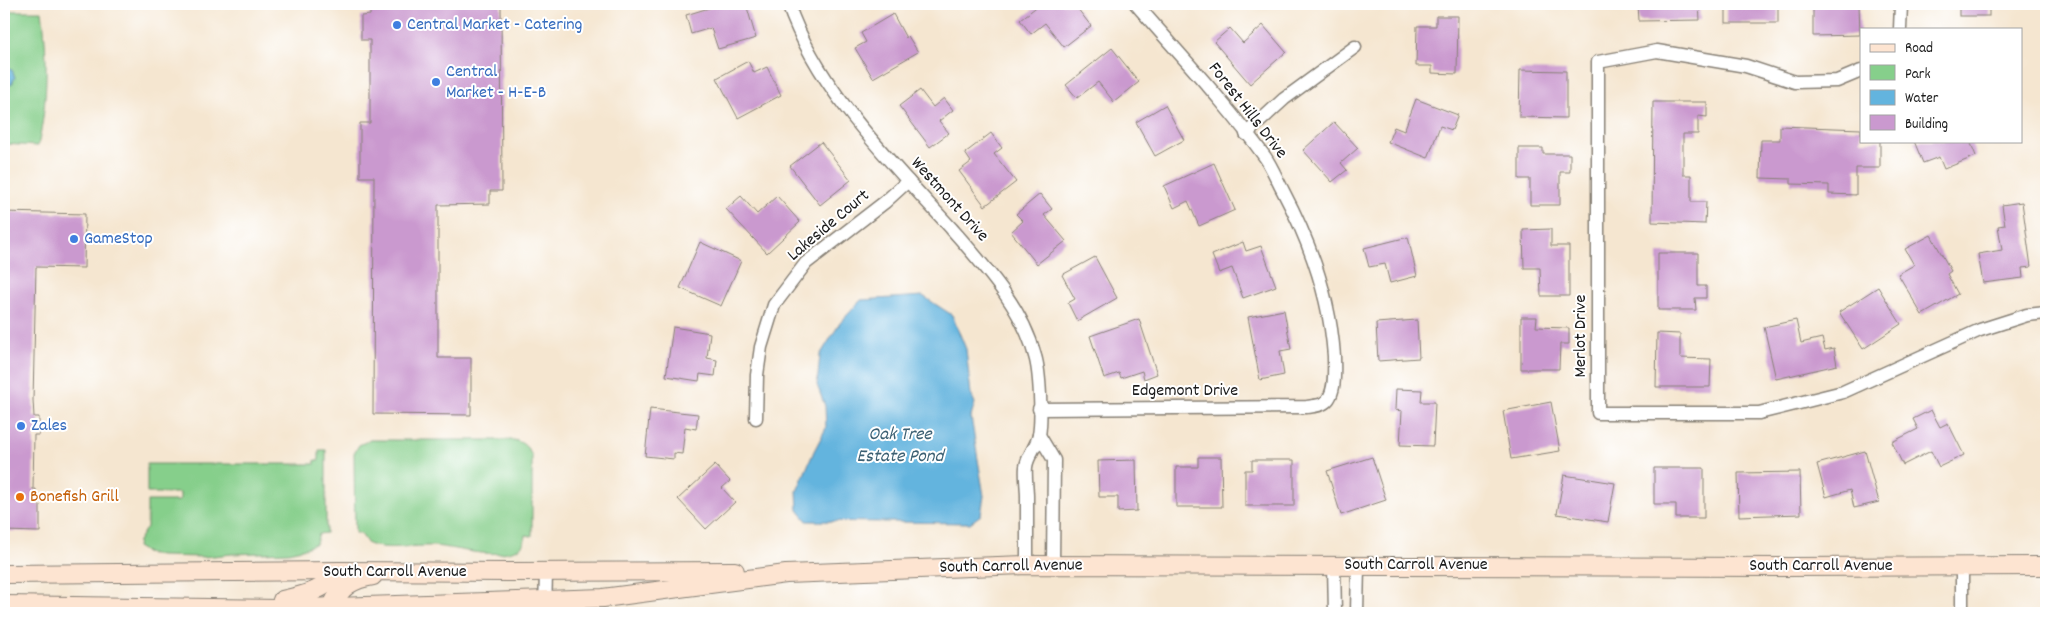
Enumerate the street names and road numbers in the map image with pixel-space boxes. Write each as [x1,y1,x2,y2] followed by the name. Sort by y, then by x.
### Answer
[1201,57,1293,165] street label: Forest Hills Drive
[904,152,994,248] street label: Westmont Drive
[782,184,876,268] street label: Lakeside Court
[1569,294,1594,377] street label: Merlot Drive
[1132,379,1238,404] street label: Edgemont Drive
[939,553,1083,581] street label: South Carroll Avenue
[1344,553,1488,578] street label: South Carroll Avenue
[1749,554,1893,579] street label: South Carroll Avenue
[323,560,467,585] street label: South Carroll Avenue

